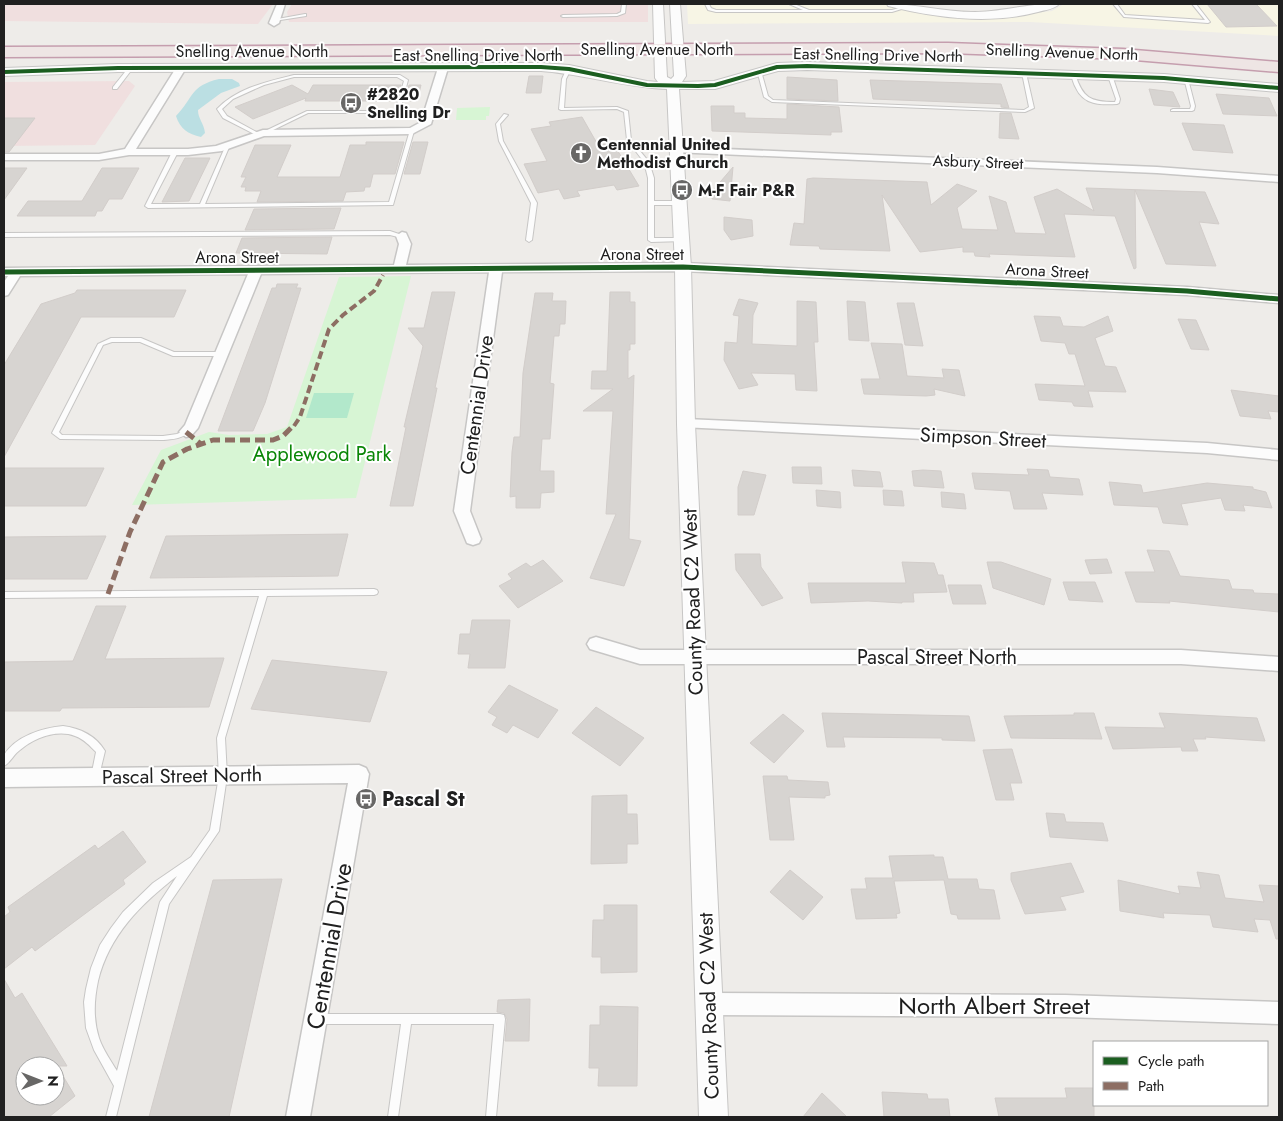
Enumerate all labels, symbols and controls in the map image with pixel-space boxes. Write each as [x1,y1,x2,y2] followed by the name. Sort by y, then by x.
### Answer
[581,38,733,61] street label: Snelling Avenue North
[985,38,1139,66] street label: Snelling Avenue North
[176,40,328,63] street label: Snelling Avenue North
[793,42,963,68] street label: East Snelling Drive North
[393,44,563,67] street label: East Snelling Drive North
[367,83,451,124] place label: #2820 Snelling Dr
[339,91,363,115] bus stop icon: #2820 Snelling Dr
[597,133,730,174] place label: Centennial United Methodist Church
[569,141,593,165] church icon: Centennial United Methodist Church
[932,149,1024,175] street label: Asbury Street
[670,178,694,202] bus stop icon: M-F Fair P&R
[698,179,795,202] place label: M-F Fair P&R
[600,243,684,266] street label: Arona Street
[195,246,279,269] street label: Arona Street
[1005,257,1090,285] street label: Arona Street
[453,333,501,477] street label: Centennial Drive
[919,420,1047,456] street label: Simpson Street
[253,440,392,469] park label: Applewood Park
[675,508,711,696] street label: County Road C2 West
[857,643,1017,672] street label: Pascal Street North
[102,760,262,792] street label: Pascal Street North
[382,785,465,814] place label: Pascal St
[354,787,378,811] bus stop icon: Pascal St
[297,860,361,1032] street label: Centennial Drive
[691,912,727,1100] street label: County Road C2 West
[898,988,1090,1023] street label: North Albert Street
[1093,1041,1268,1106] legend
[1138,1050,1205,1072] text: Cycle path
[15,1056,65,1106] north arrow
[43,1075,63,1087] text: N
[1138,1075,1164,1097] text: Path

